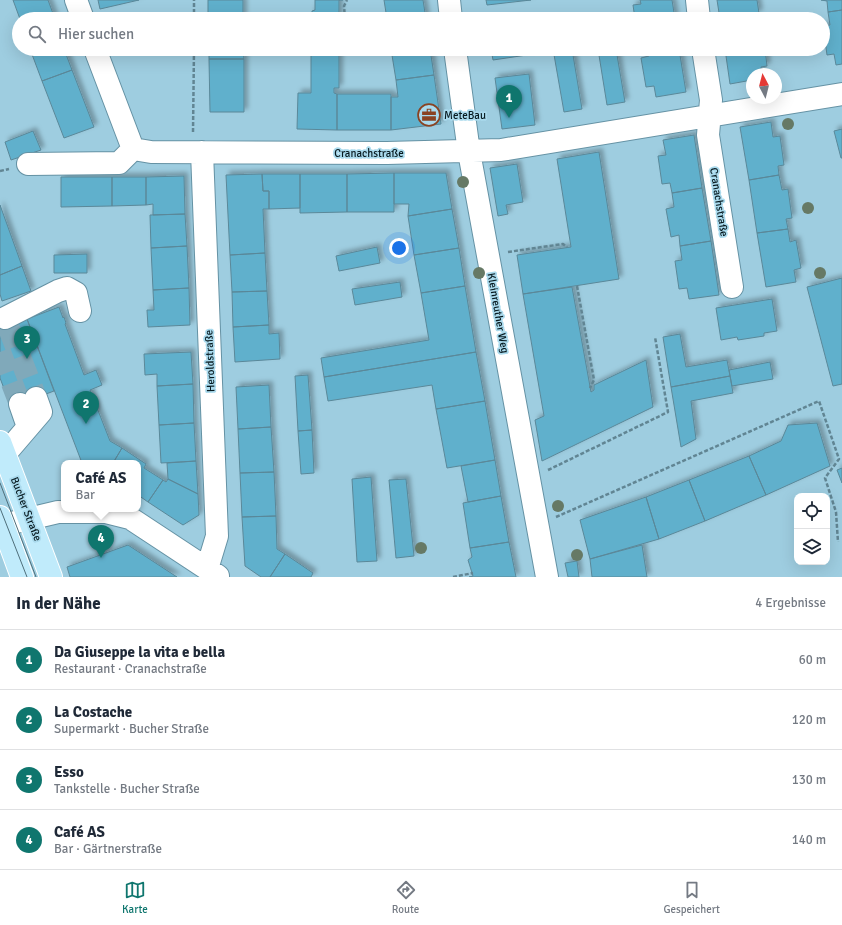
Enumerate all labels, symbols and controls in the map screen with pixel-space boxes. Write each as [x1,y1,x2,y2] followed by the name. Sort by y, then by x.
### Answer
[12,12,830,56] search box
[26,23,48,45] icon: search
[58,25,134,43] text: Hier suchen
[746,68,782,104] north arrow
[496,85,522,118] pin: 1
[416,102,442,128] office icon: MeteBau
[444,109,486,122] place label: MeteBau
[334,147,404,160] street label: Cranachstraße
[707,167,731,237] street label: Cranachstraße
[389,238,409,258] your location
[485,272,512,354] street label: Kleinreuther Weg
[14,326,40,359] pin: 3
[202,330,218,392] street label: Heroldstraße
[73,391,99,424] pin: 2
[61,460,141,512] popup
[76,469,126,487] text: Café AS
[8,475,44,543] street label: Bucher Straße
[76,487,95,503] text: Bar
[794,493,830,565] map controls
[794,493,830,529] button: locate
[88,525,114,558] pin: 4
[794,529,830,565] button: layers
[16,593,101,614] text: In der Nähe
[755,595,826,611] text: 4 Ergebnisse
[54,643,225,661] text: Da Giuseppe la vita e bella
[25,652,33,668] text: 1
[799,652,826,668] text: 60 m
[54,661,207,677] text: Restaurant · Cranachstraße
[54,703,132,721] text: La Costache
[25,712,33,728] text: 2
[792,712,826,728] text: 120 m
[54,721,209,737] text: Supermarkt · Bucher Straße
[54,763,84,781] text: Esso
[25,772,33,788] text: 3
[792,772,826,788] text: 130 m
[54,781,200,797] text: Tankstelle · Bucher Straße
[54,823,105,841] text: Café AS
[25,832,33,848] text: 4
[792,832,826,848] text: 140 m
[54,841,162,857] text: Bar · Gärtnerstraße
[122,879,148,916] tab: Karte
[392,879,419,916] tab: Route
[663,879,720,916] tab: Gespeichert

